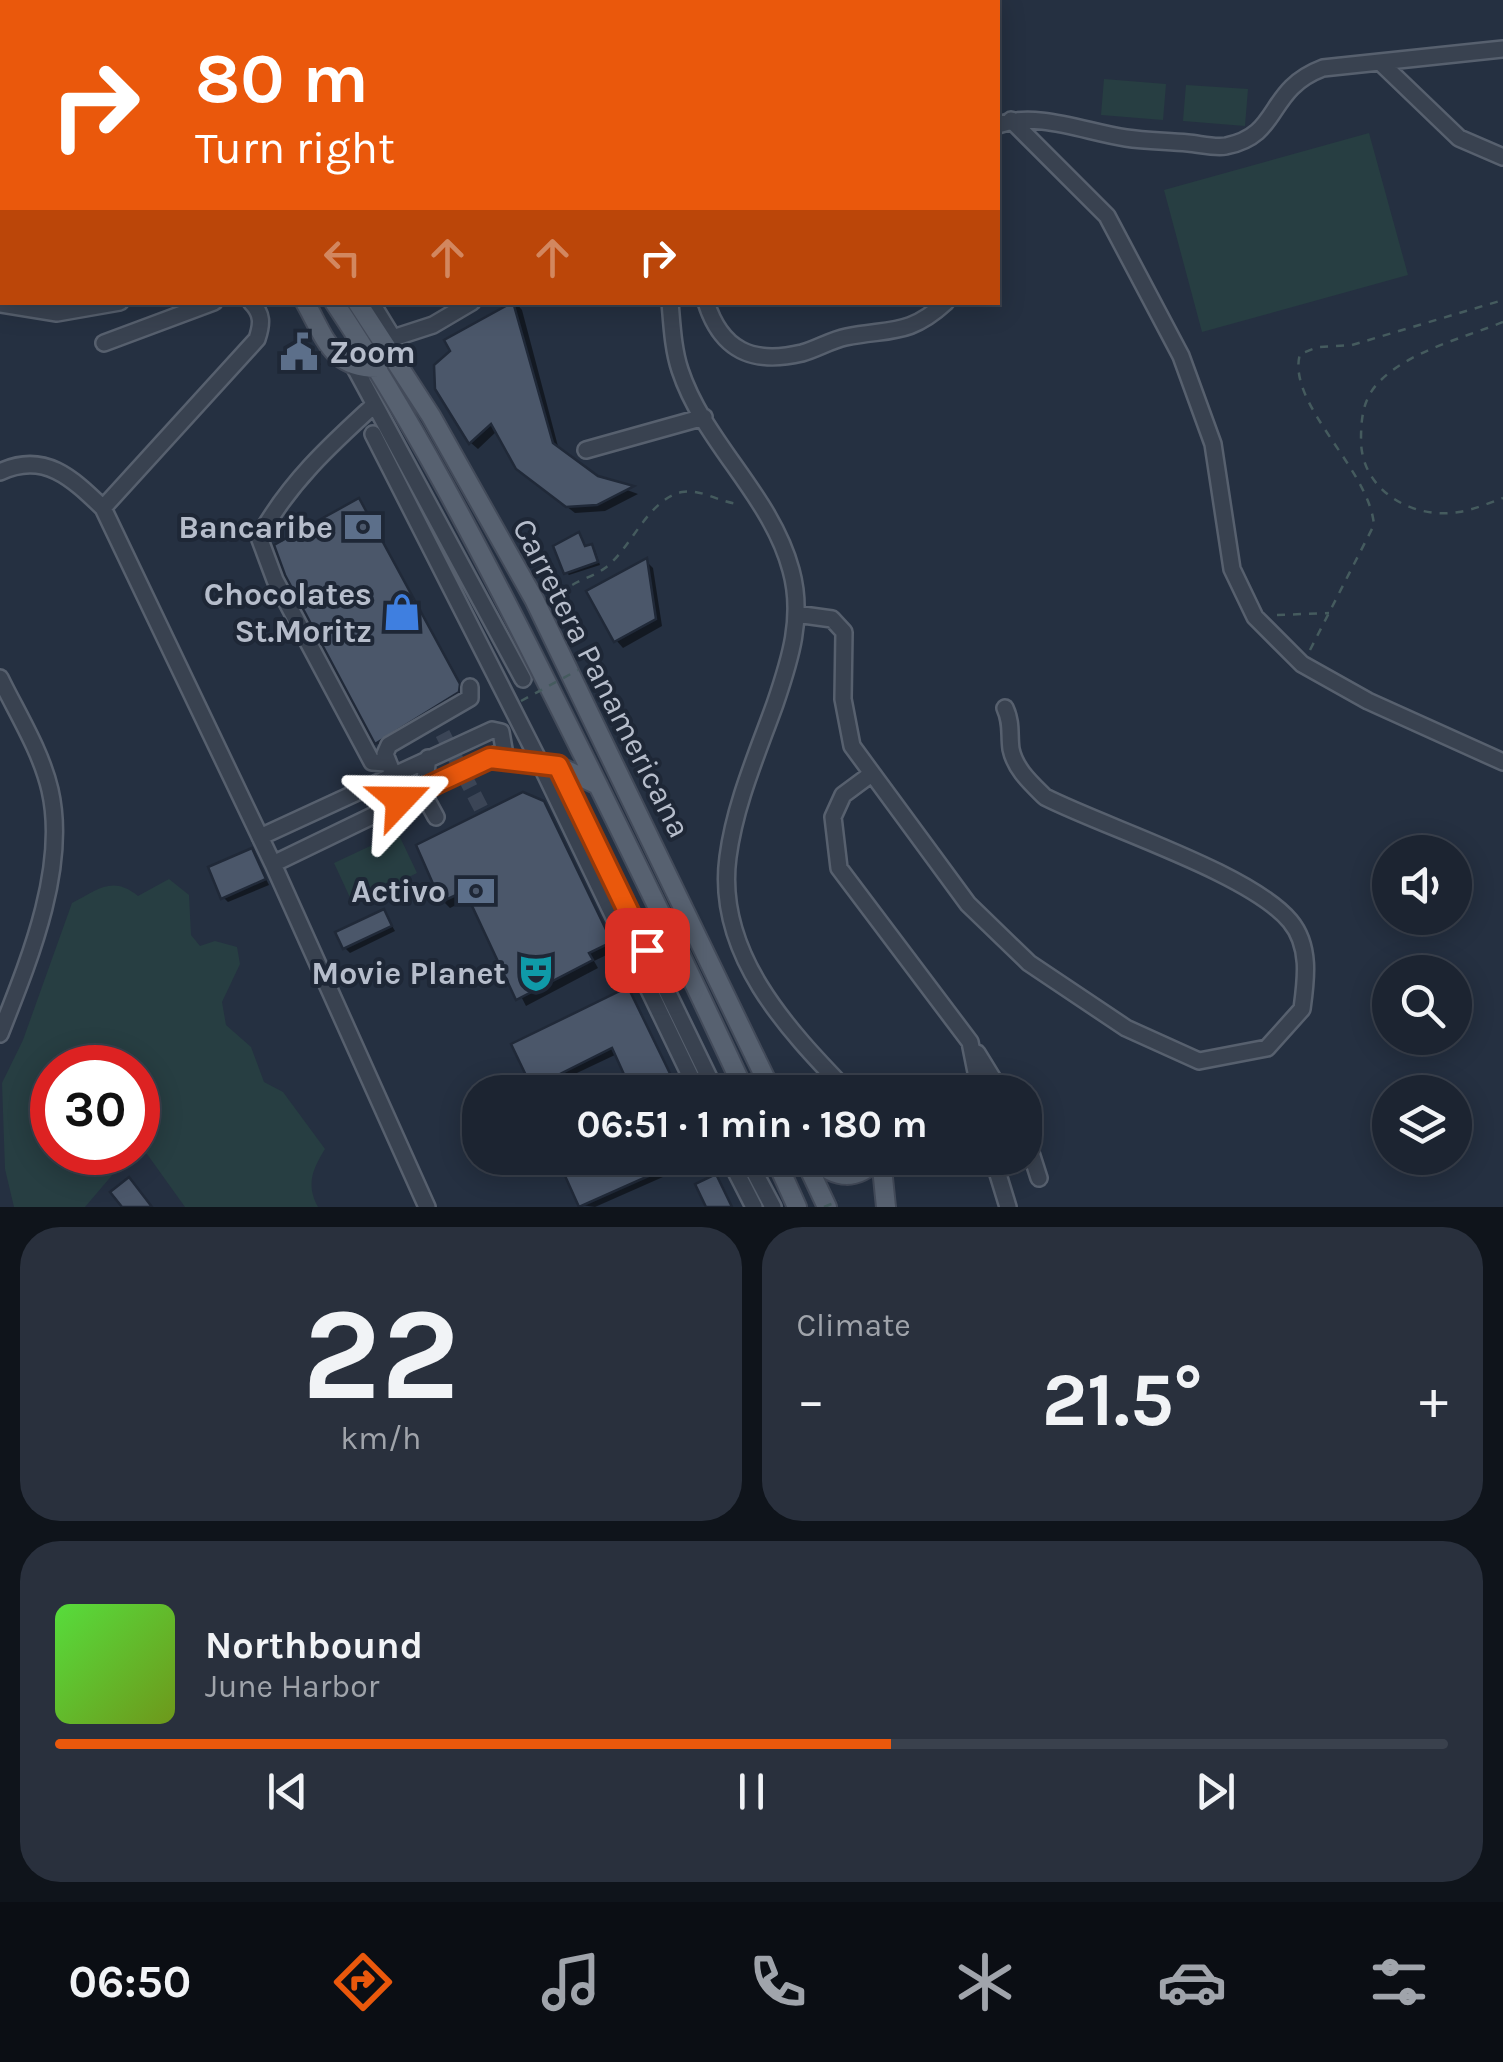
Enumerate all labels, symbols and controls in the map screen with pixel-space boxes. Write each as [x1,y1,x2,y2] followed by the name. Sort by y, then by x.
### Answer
[195,38,369,120] text: 80 m
[30,40,160,170] icon: right
[195,122,395,174] text: Turn right
[315,230,370,285] icon: left
[420,230,475,285] icon: ahead
[525,230,580,285] icon: ahead
[630,230,685,285] icon: right
[278,331,320,373] public building icon: Zoom
[329,334,416,371] place label: Zoom
[342,506,384,548] bank icon: Bancaribe
[178,509,333,546] place label: Bancaribe
[505,513,698,844] street label: Carretera Panamericana
[204,576,372,650] place label: Chocolates St.Moritz
[381,591,423,633] shop icon: Chocolates St.Moritz
[348,748,452,852] position arrow
[1372,835,1472,1175] map controls
[1372,835,1472,935] button: sound
[455,870,497,912] bank icon: Activo
[351,873,446,910] place label: Activo
[605,908,690,993] pin
[620,923,675,978] icon: arrive
[515,952,557,994] theatre icon: Movie Planet
[311,955,506,992] place label: Movie Planet
[1372,955,1472,1055] button: search
[30,1045,160,1175] speed limit sign: 30
[1372,1075,1472,1175] button: layers
[577,1102,928,1147] text: 06:51 · 1 min · 180 m
[302,1279,459,1431] text: 22
[797,1307,911,1344] text: Climate
[1042,1356,1203,1444] text: 21.5°
[797,1368,825,1432] text: −
[1419,1368,1448,1432] text: +
[340,1420,421,1457] text: km/h
[205,1623,423,1668] text: Northbound
[205,1668,379,1705] text: June Harbor
[260,1764,315,1819] icon: previous
[724,1764,779,1819] icon: pause
[1188,1764,1243,1819] icon: next
[328,1947,398,2017] icon: directions
[536,1947,606,2017] icon: music
[743,1947,813,2017] icon: phone
[950,1947,1020,2017] icon: climate
[1157,1947,1227,2017] icon: car
[1364,1947,1434,2017] icon: filters
[69,1956,191,2008] text: 06:50

